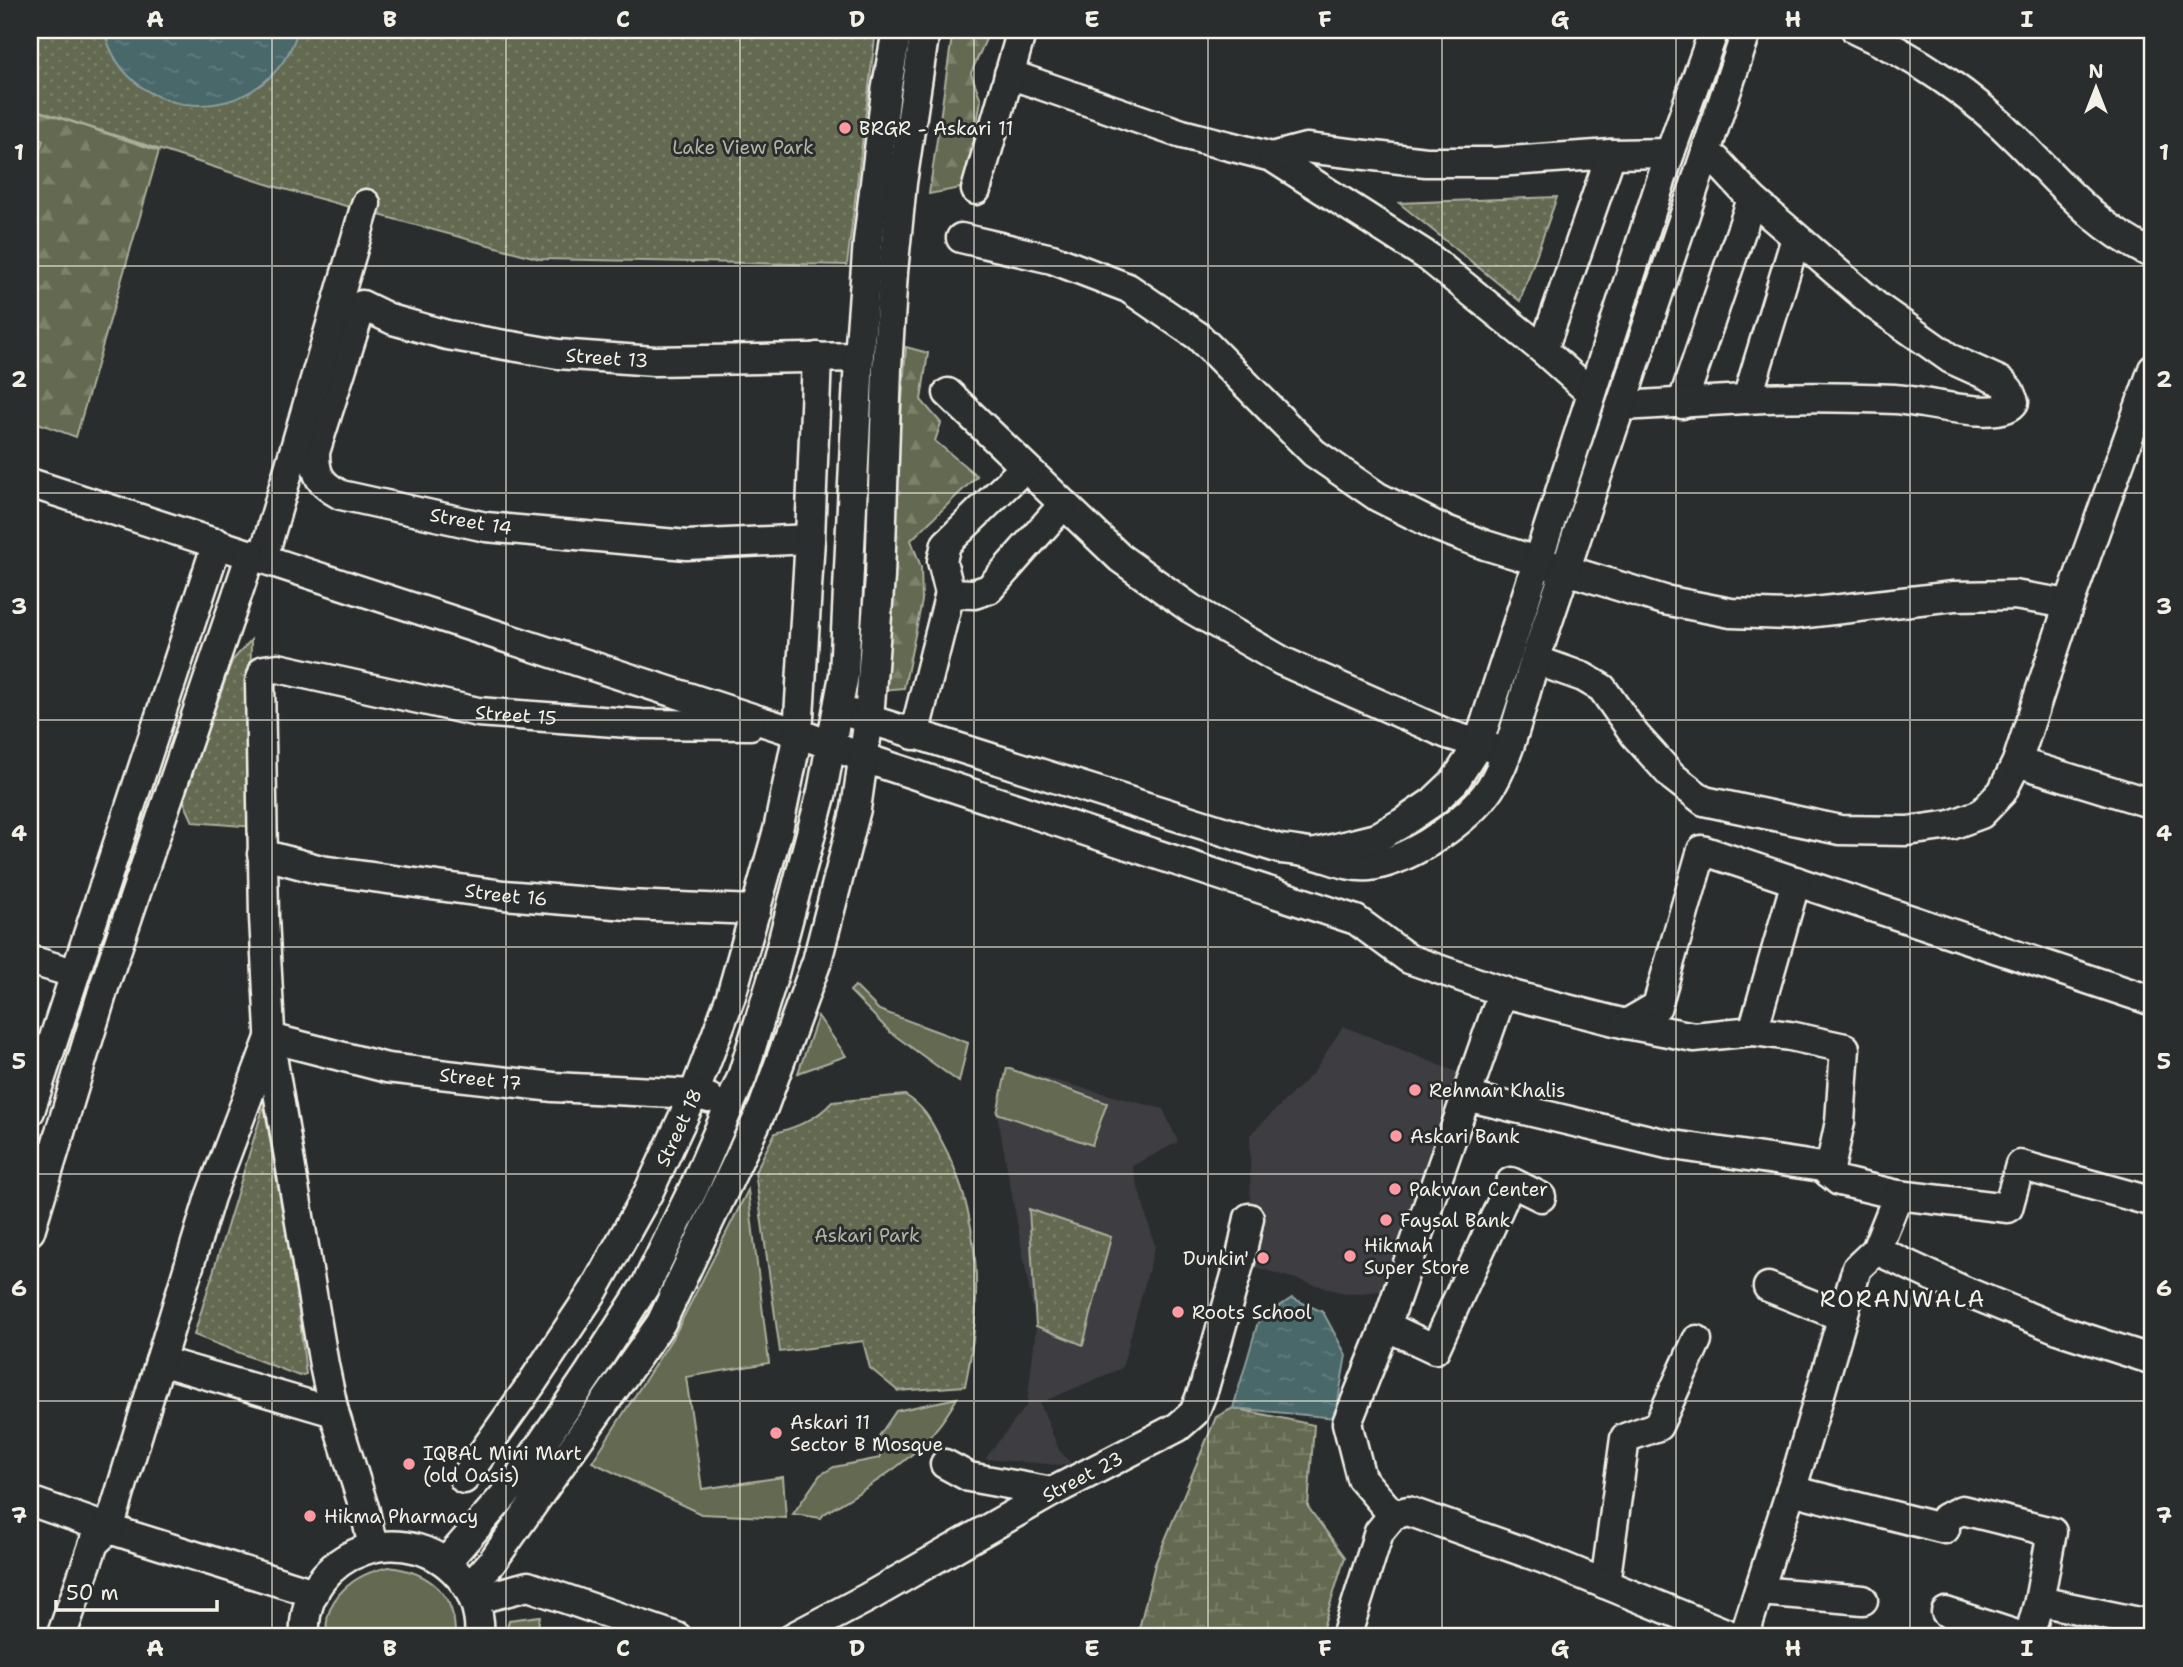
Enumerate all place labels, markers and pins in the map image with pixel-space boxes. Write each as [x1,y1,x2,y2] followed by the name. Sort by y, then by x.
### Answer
[859,116,1013,141] place label: BRGR - Askari 11
[837,120,853,136] marker: BRGR - Askari 11
[1429,1078,1565,1103] place label: Rehman Khalis
[1407,1082,1423,1098] marker: Rehman Khalis
[1410,1124,1520,1149] place label: Askari Bank
[1388,1128,1404,1144] marker: Askari Bank
[1409,1177,1548,1202] place label: Pakwan Center
[1387,1181,1403,1197] marker: Pakwan Center
[1400,1208,1510,1233] place label: Faysal Bank
[1378,1212,1394,1228] marker: Faysal Bank
[1364,1233,1470,1280] place label: Hikmah Super Store
[1183,1246,1249,1271] place label: Dunkin'
[1342,1248,1358,1264] marker: Hikmah Super Store
[1255,1250,1271,1266] marker: Dunkin'
[1192,1300,1312,1325] place label: Roots School
[1170,1304,1186,1320] marker: Roots School
[790,1410,943,1457] place label: Askari 11 Sector B Mosque
[768,1425,784,1441] marker: Askari 11 Sector B Mosque
[423,1441,582,1488] place label: IQBAL Mini Mart (old Oasis)
[401,1456,417,1472] marker: IQBAL Mini Mart (old Oasis)
[324,1504,478,1529] place label: Hikma Pharmacy
[302,1508,318,1524] marker: Hikma Pharmacy

